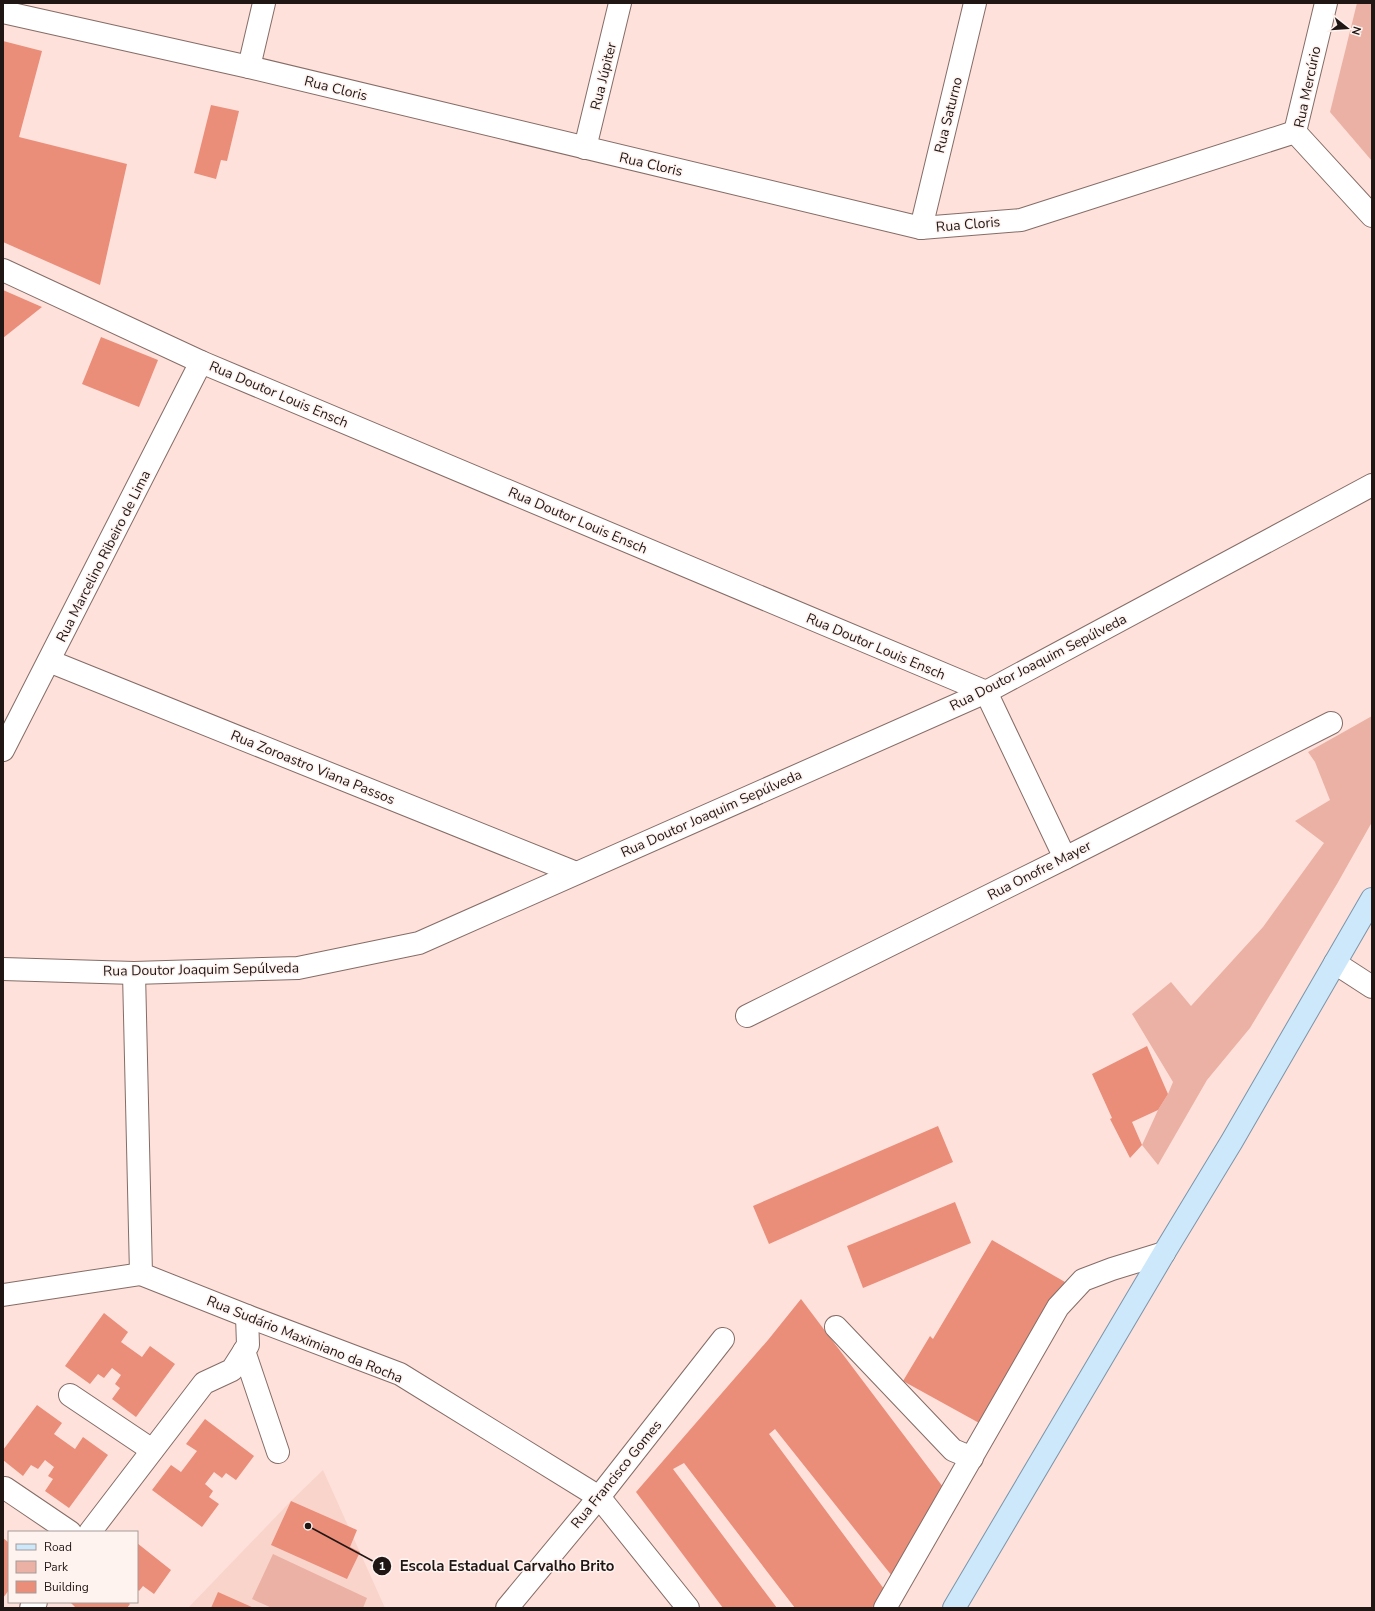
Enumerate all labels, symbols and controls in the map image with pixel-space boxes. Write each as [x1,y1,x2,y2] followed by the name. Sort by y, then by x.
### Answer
[1327,8,1367,48] north arrow
[1348,25,1364,37] text: N
[586,40,621,112] street label: Rua Júpiter
[1290,44,1325,130] street label: Rua Mercúrio
[302,71,370,106] street label: Rua Cloris
[930,75,967,155] street label: Rua Saturno
[617,148,685,181] street label: Rua Cloris
[935,212,1001,237] street label: Rua Cloris
[206,357,351,432] street label: Rua Doutor Louis Ensch
[52,467,155,645] street label: Rua Marcelino Ribeiro de Lima
[505,483,650,558] street label: Rua Doutor Louis Ensch
[803,609,948,684] street label: Rua Doutor Louis Ensch
[946,609,1130,715] street label: Rua Doutor Joaquim Sepúlveda
[228,726,398,809] street label: Rua Zoroastro Viana Passos
[618,765,805,862] street label: Rua Doutor Joaquim Sepúlveda
[984,836,1094,905] street label: Rua Onofre Mayer
[103,958,299,981] street label: Rua Doutor Joaquim Sepúlveda
[204,1291,406,1388] street label: Rua Sudário Maximiano da Rocha
[567,1416,666,1533] street label: Rua Francisco Gomes
[8,1531,138,1603] legend
[44,1539,72,1555] text: Road
[372,1552,623,1579] callout: Escola Estadual Carvalho Brito
[400,1556,615,1576] text: Escola Estadual Carvalho Brito
[378,1558,386,1574] text: 1
[44,1559,69,1575] text: Park
[44,1579,89,1595] text: Building

